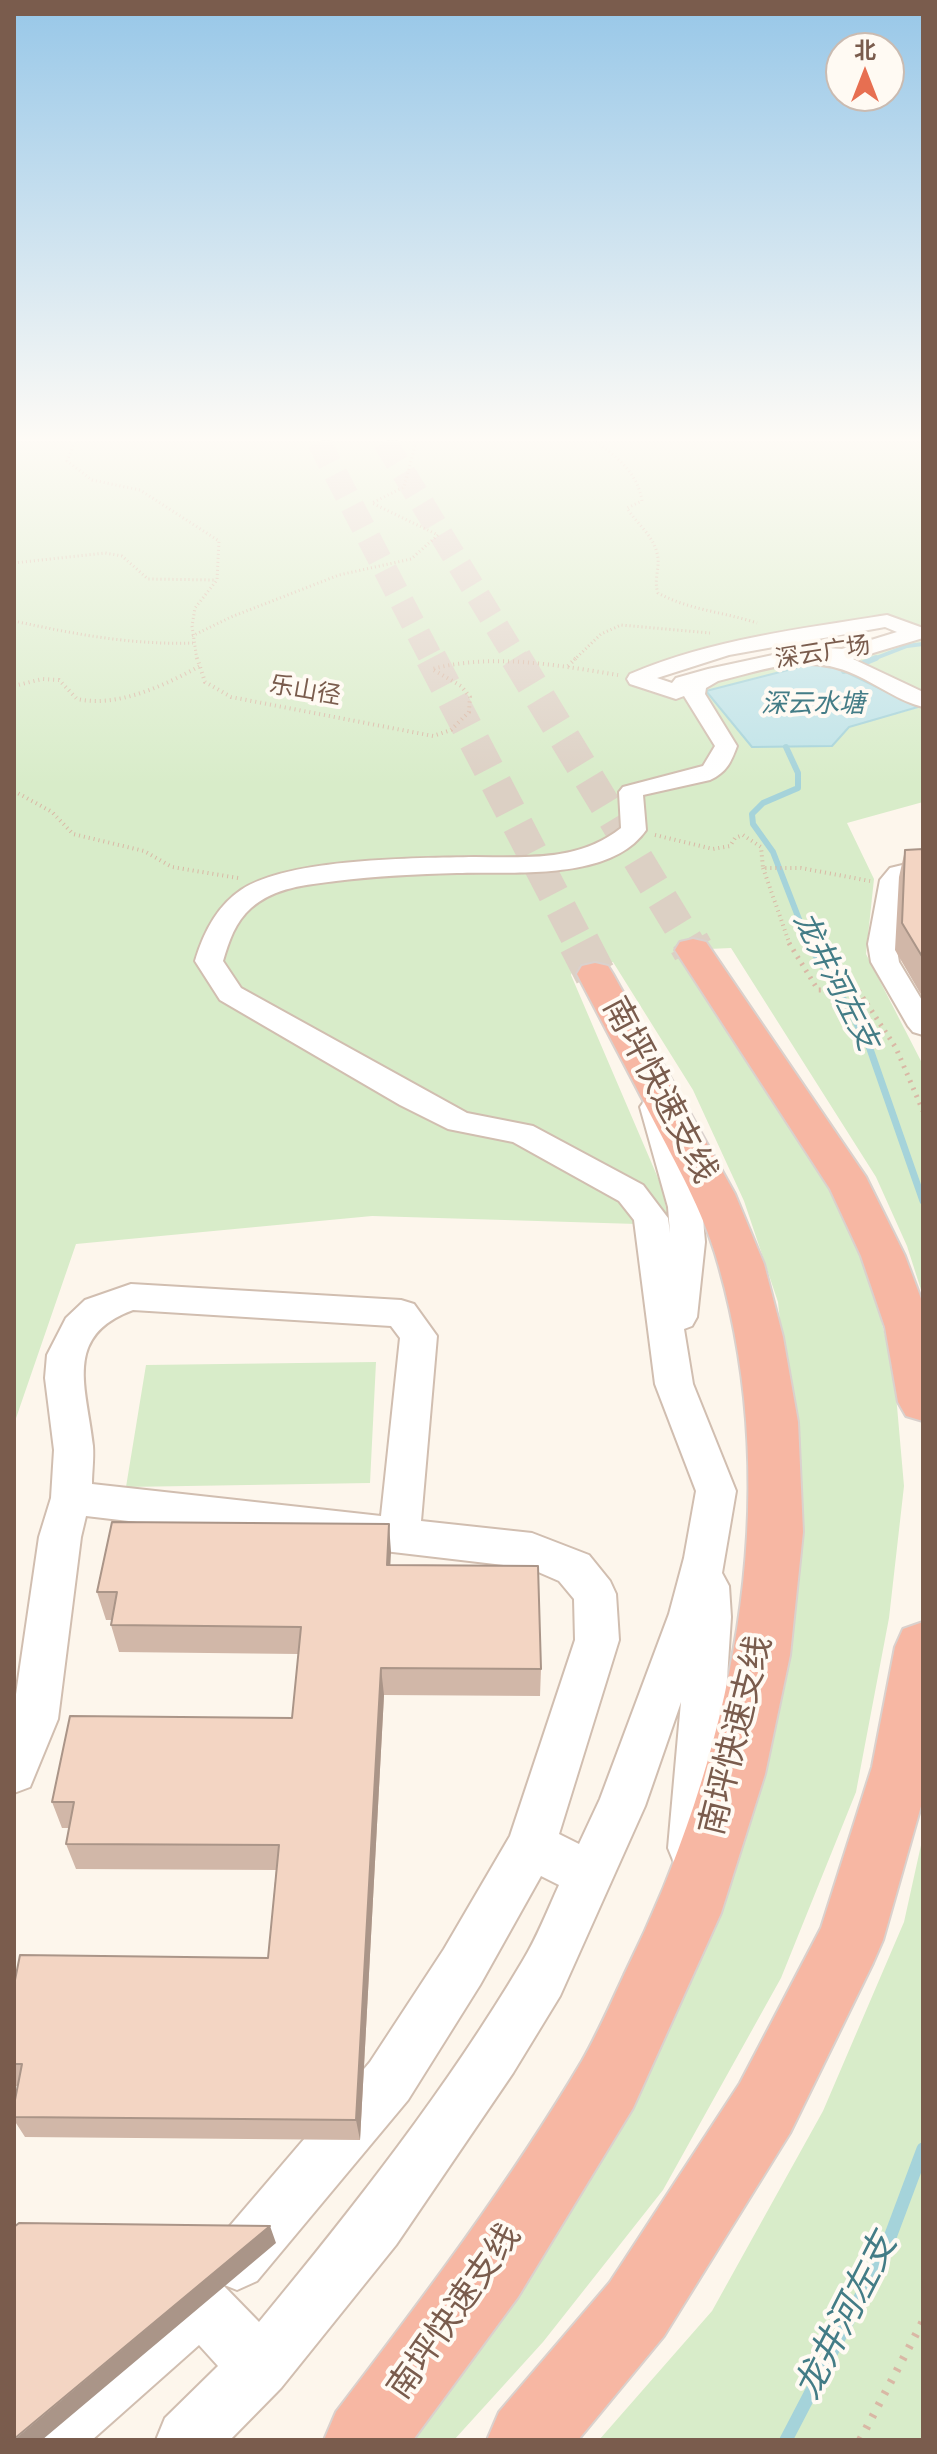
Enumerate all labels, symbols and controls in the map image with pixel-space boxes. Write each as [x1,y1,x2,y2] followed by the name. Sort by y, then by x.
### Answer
[825,32,905,112] north arrow
[854,33,876,67] text: 北
[773,632,873,676] street label: 深云广场
[267,672,343,712] street label: 乐山径
[761,690,865,722] water label: 深云水塘
[784,907,884,1057] water label: 龙井河左支
[592,991,724,1191] street label: 南坪快速支线
[694,1632,782,1840] street label: 南坪快速支线
[381,2218,531,2408] street label: 南坪快速支线
[788,2227,908,2407] water label: 龙井河左支

